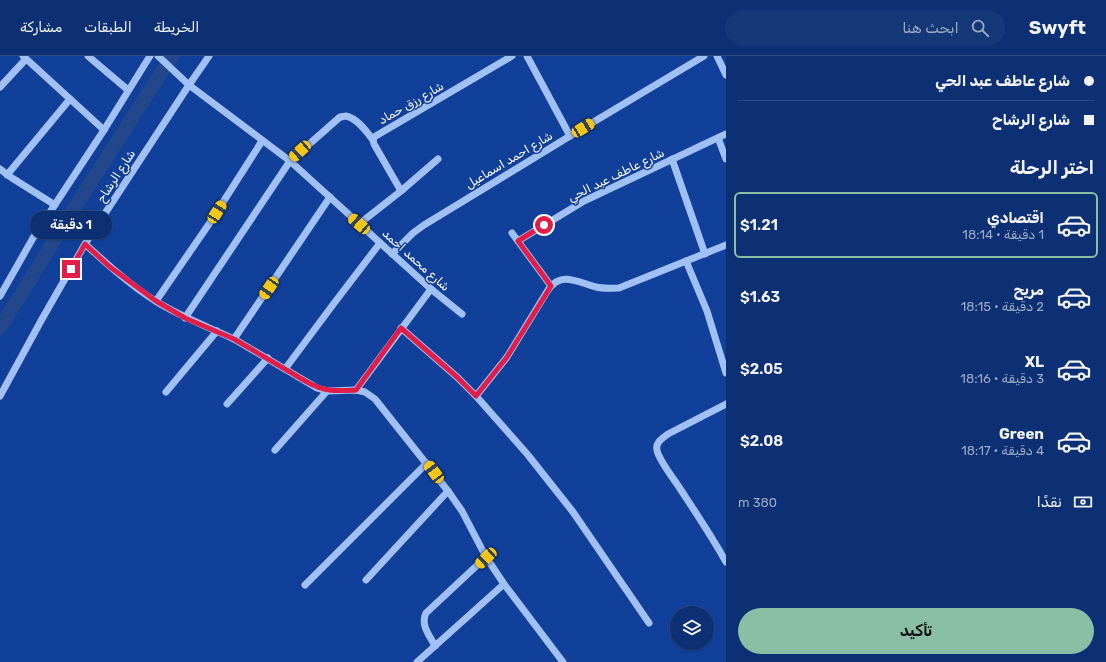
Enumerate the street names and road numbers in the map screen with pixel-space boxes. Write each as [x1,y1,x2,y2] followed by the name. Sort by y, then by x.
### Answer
[376,79,447,129] street label: شارع رزق حماد
[463,128,556,193] street label: شارع احمد اسماعيل
[565,146,667,206] street label: شارع عاطف عبد الحي
[94,147,140,206] street label: شارع الرشاح
[378,226,453,295] street label: شارع محمد احمد

